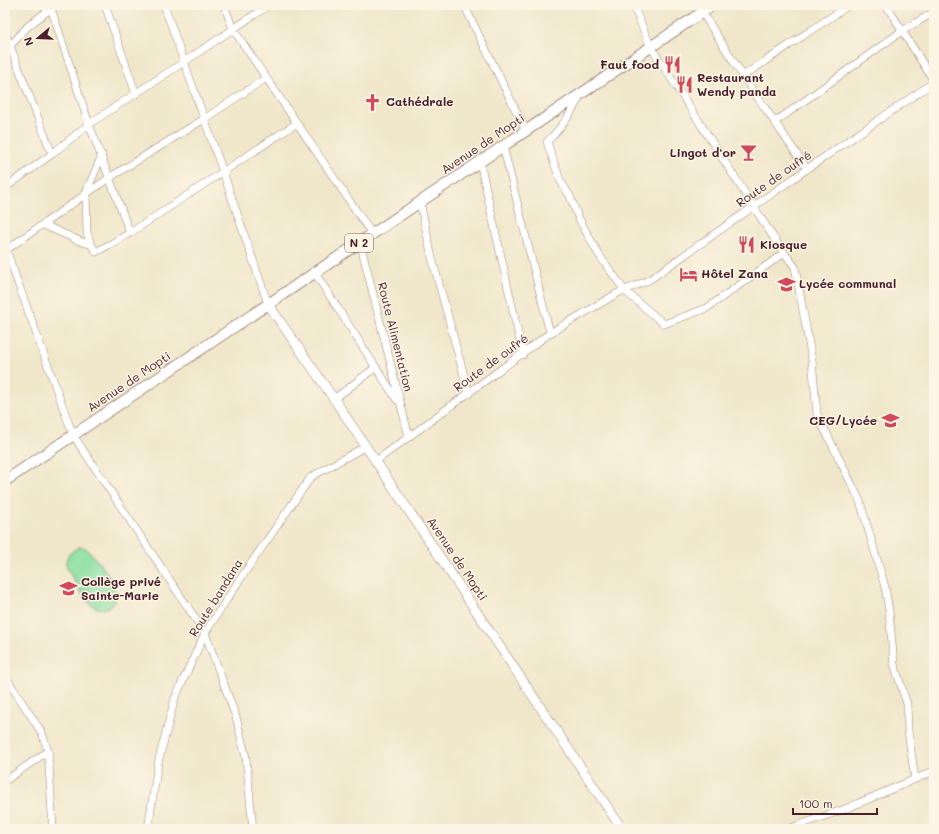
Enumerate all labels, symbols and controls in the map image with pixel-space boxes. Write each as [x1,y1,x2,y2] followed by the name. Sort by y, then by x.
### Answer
[18,18,58,58] north arrow
[20,35,37,48] text: N
[662,55,682,75] restaurant icon: Faut food
[600,56,659,72] place label: Faut food
[697,69,776,99] place label: Restaurant Wendy panda
[674,75,694,95] restaurant icon: Restaurant Wendy panda
[363,92,383,112] church icon: Cathédrale
[386,93,453,109] place label: Cathédrale
[438,109,527,177] street label: Avenue de Mopti
[739,143,759,163] bar icon: Lingot d'or
[670,144,736,160] place label: Lingot d'or
[733,146,814,210] street label: Route de oufré
[345,234,373,252] road number: N 2
[737,235,757,255] restaurant icon: Kiosque
[760,236,807,252] place label: Kiosque
[678,264,698,284] hotel icon: Hôtel Zana
[701,265,768,281] place label: Hôtel Zana
[776,274,796,294] school or university icon: Lycée communal
[799,275,896,291] place label: Lycée communal
[375,280,417,393] street label: Route Alimentation
[450,330,531,395] street label: Route de oufré
[84,347,173,415] street label: Avenue de Mopti
[880,411,900,431] school or university icon: CEG/Lycée
[809,412,877,428] place label: CEG/Lycée
[424,514,492,603] street label: Avenue de Mopti
[185,556,245,639] street label: Route bandana
[81,573,161,603] place label: Collège privé Sainte-Marie
[58,579,78,599] school or university icon: Collège privé Sainte-Marie
[793,790,877,816] scale bar
[799,795,833,811] text: 100 m

